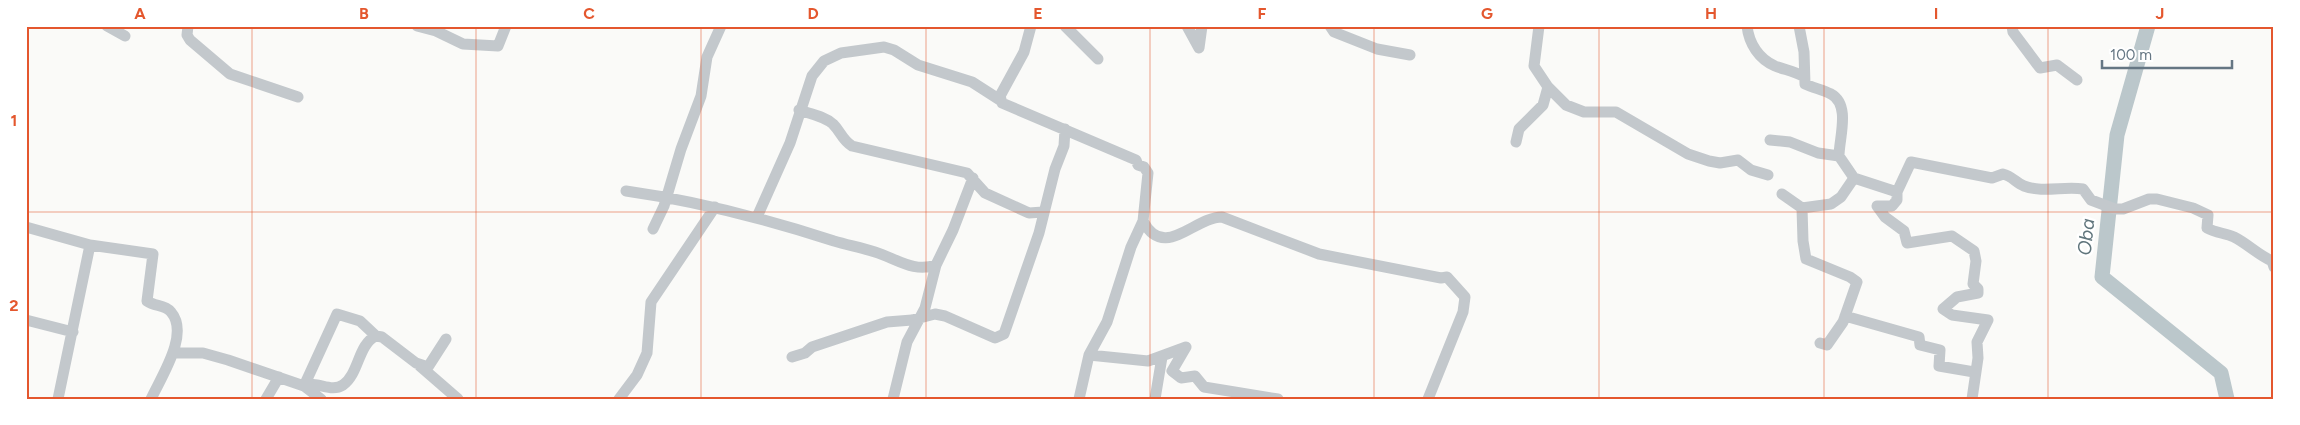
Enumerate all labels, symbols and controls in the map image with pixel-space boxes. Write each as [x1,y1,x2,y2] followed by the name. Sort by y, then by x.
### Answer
[134,4,146,23] text: A
[359,4,369,23] text: B
[583,4,595,23] text: C
[807,4,819,23] text: D
[1033,4,1043,23] text: E
[1258,4,1267,23] text: F
[1481,4,1493,23] text: G
[1705,4,1717,23] text: H
[1934,4,1938,23] text: I
[2156,4,2164,23] text: J
[2102,38,2232,70] scale bar
[2110,46,2152,64] text: 100 m
[11,111,17,130] text: 1
[2073,217,2099,257] water label: Oba
[9,296,19,315] text: 2

